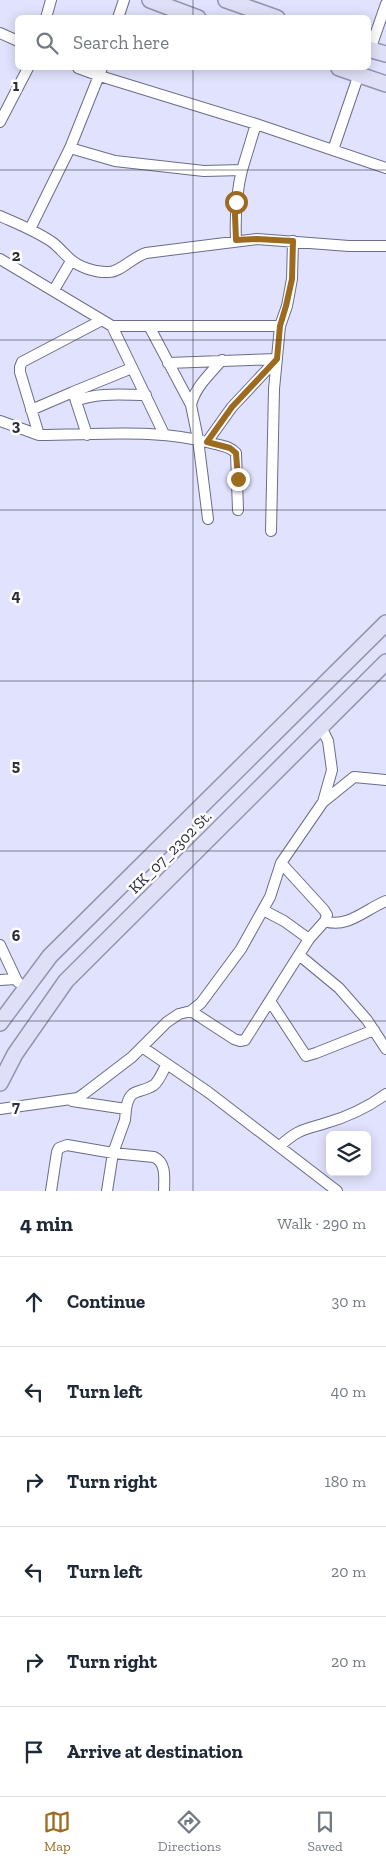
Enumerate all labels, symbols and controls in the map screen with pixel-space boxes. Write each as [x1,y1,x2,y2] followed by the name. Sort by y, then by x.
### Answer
[15,15,371,70] search box
[33,29,61,57] icon: search
[73,31,169,54] text: Search here
[13,76,20,95] text: 1
[225,191,248,214] route start
[12,246,21,265] text: 2
[12,416,21,435] text: 3
[227,468,250,491] route end
[11,586,21,605] text: 4
[12,756,20,775] text: 5
[125,807,215,897] street label: KK_07_2302 St.
[12,926,21,945] text: 6
[12,1097,20,1116] text: 7
[326,1131,371,1176] map controls
[326,1131,371,1176] button: layers
[20,1211,73,1236] text: 4 min
[277,1214,366,1233] text: Walk · 290 m
[20,1288,48,1316] icon: ahead
[67,1290,145,1313] text: Continue
[332,1292,366,1311] text: 30 m
[20,1378,48,1406] icon: left
[67,1380,142,1403] text: Turn left
[331,1382,366,1401] text: 40 m
[20,1468,48,1496] icon: right
[67,1470,157,1493] text: Turn right
[325,1472,366,1491] text: 180 m
[20,1558,48,1586] icon: left
[67,1560,142,1583] text: Turn left
[331,1562,366,1581] text: 20 m
[20,1648,48,1676] icon: right
[67,1650,157,1673] text: Turn right
[331,1652,366,1671] text: 20 m
[20,1738,48,1766] icon: arrive
[67,1740,243,1763] text: Arrive at destination
[43,1808,71,1855] tab: Map
[158,1808,221,1855] tab: Directions
[308,1808,343,1855] tab: Saved

